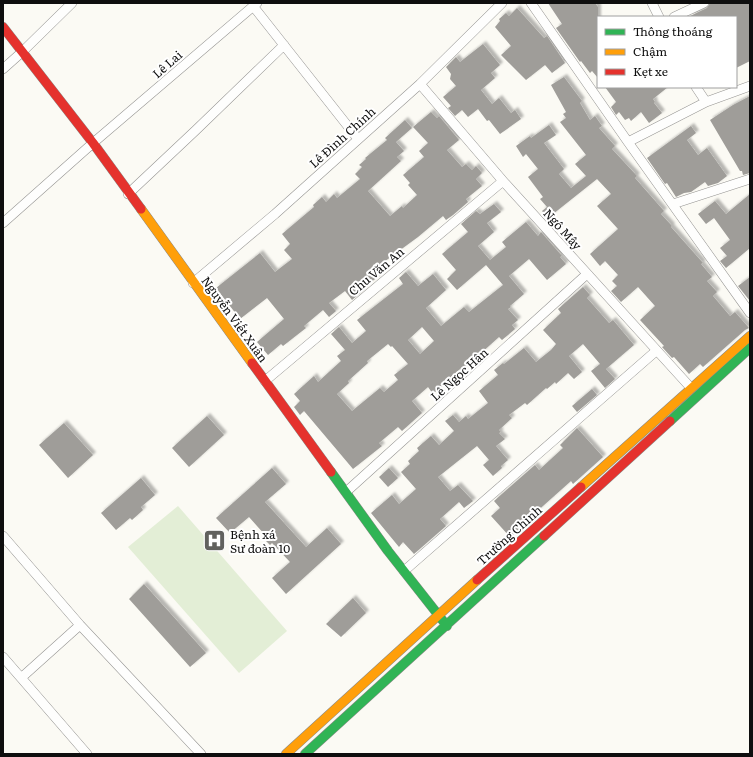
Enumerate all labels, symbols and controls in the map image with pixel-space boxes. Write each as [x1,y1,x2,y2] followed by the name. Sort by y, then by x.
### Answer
[597,16,737,88] legend
[633,22,713,40] text: Thông thoáng
[633,42,668,60] text: Chậm
[148,46,186,82] street label: Lê Lai
[633,62,668,80] text: Kẹt xe
[305,102,379,172] street label: Lê Đình Chính
[540,204,586,254] street label: Ngô Mây
[344,242,408,300] street label: Chu Văn An
[198,272,272,366] street label: Nguyễn Viết Xuân
[426,343,492,405] street label: Lê Ngọc Hân
[472,501,546,569] street label: Trường Chinh
[230,525,290,557] place label: Bệnh xá Sư đoàn 10
[201,528,227,554] hospital icon: Bệnh xá Sư đoàn 10

